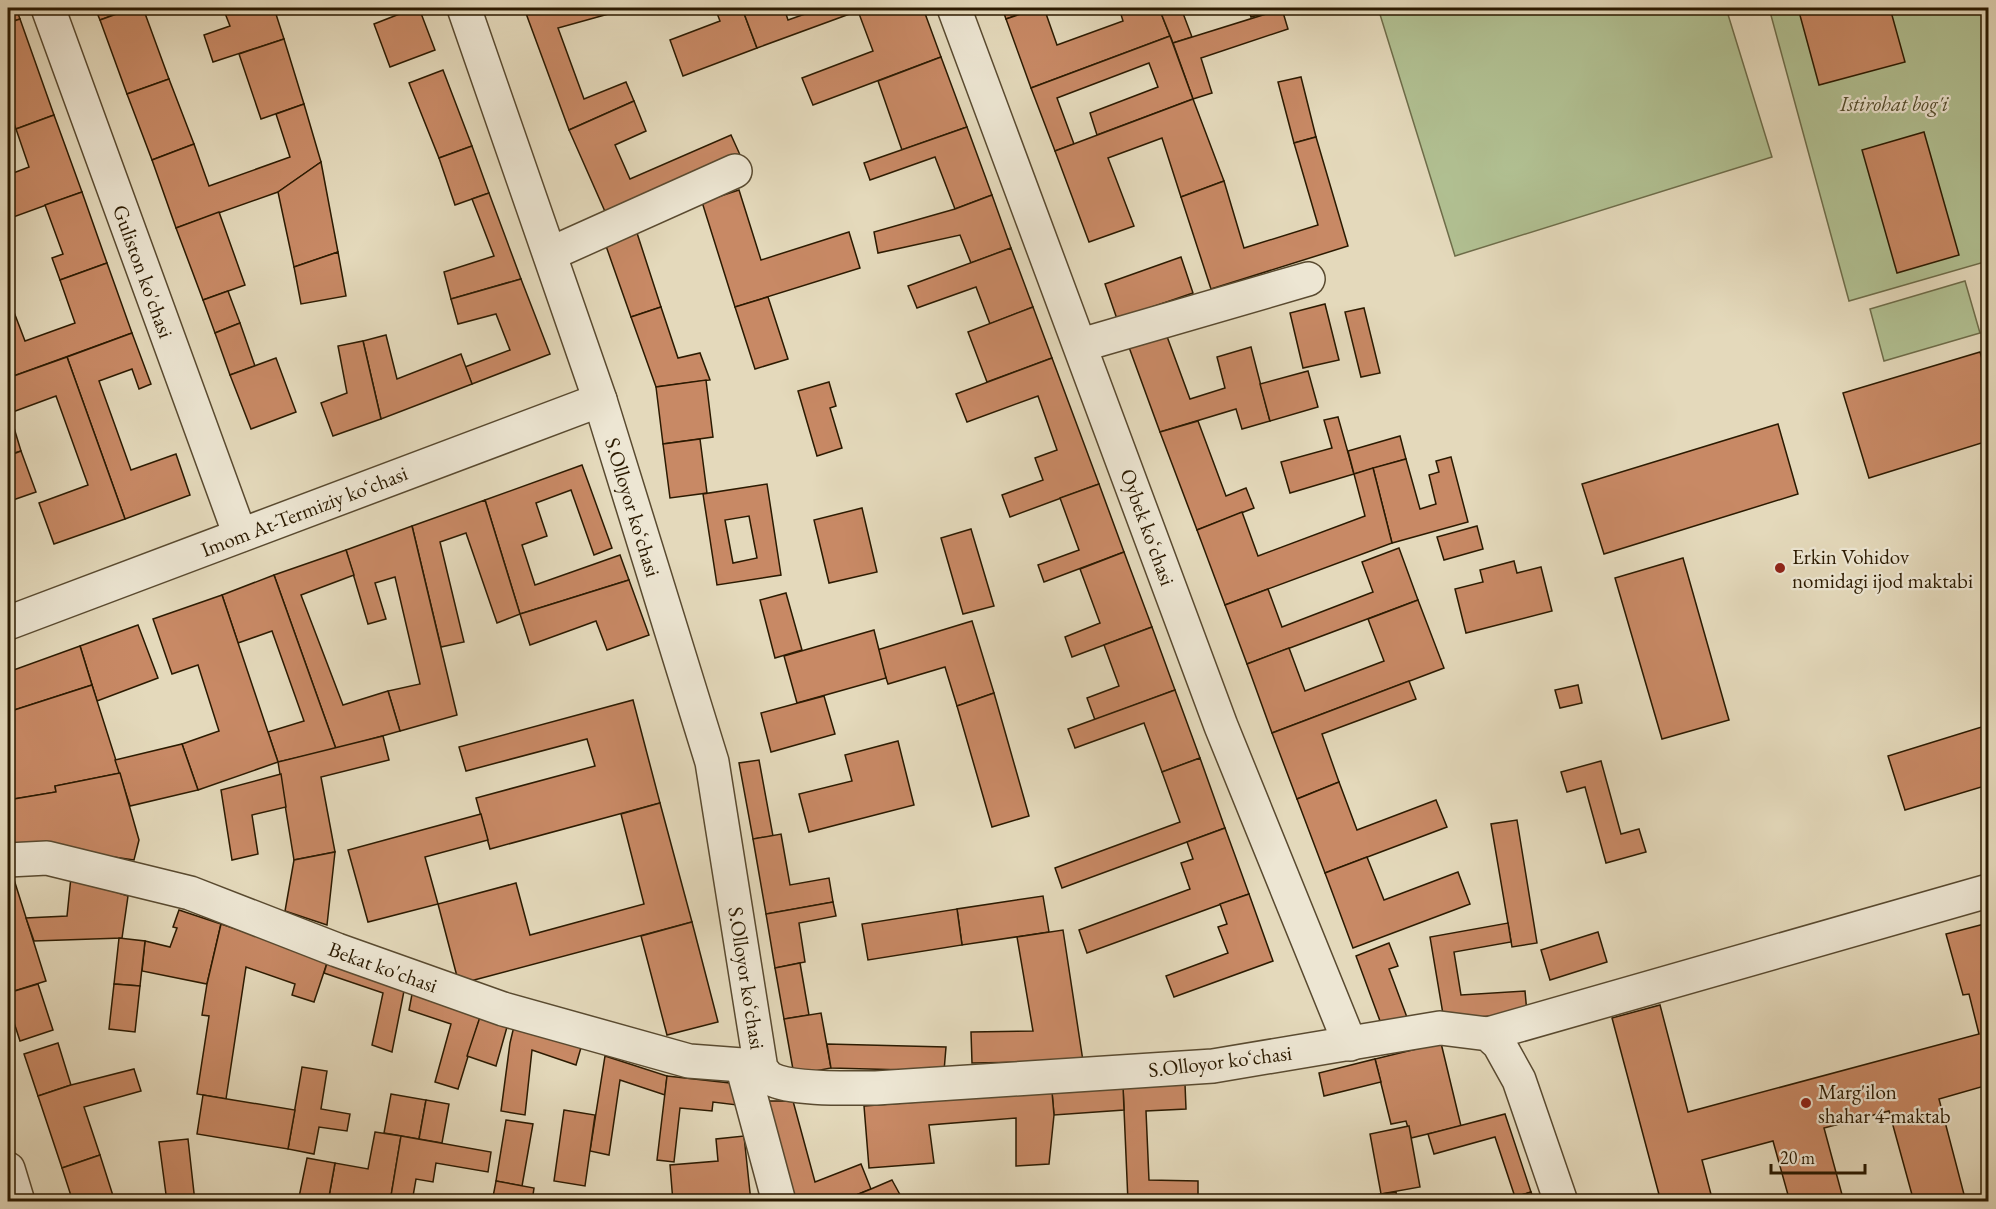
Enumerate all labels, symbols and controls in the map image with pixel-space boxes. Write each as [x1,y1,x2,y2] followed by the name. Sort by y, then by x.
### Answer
[1839,90,1949,117] park label: Istirohat bog'i
[107,201,180,341] street label: Guliston ko'chasi
[599,434,667,580] street label: S.Olloyor koʻchasi
[197,459,411,563] street label: Imom At-Termiziy koʻchasi
[1114,465,1182,589] street label: Oybek koʻchasi
[1792,543,1973,594] place label: Erkin Vohidov nomidagi ijod maktabi
[1773,561,1787,575] marker: Erkin Vohidov nomidagi ijod maktabi
[722,905,772,1051] street label: S.Olloyor koʻchasi
[325,935,441,998] street label: Bekat ko'chasi
[1147,1039,1293,1083] street label: S.Olloyor koʻchasi
[1818,1078,1951,1129] place label: Marg'ilon shahar 4-maktab
[1799,1096,1813,1110] marker: Marg'ilon shahar 4-maktab
[1771,1137,1866,1175] scale bar
[1780,1146,1815,1169] text: 20 m

